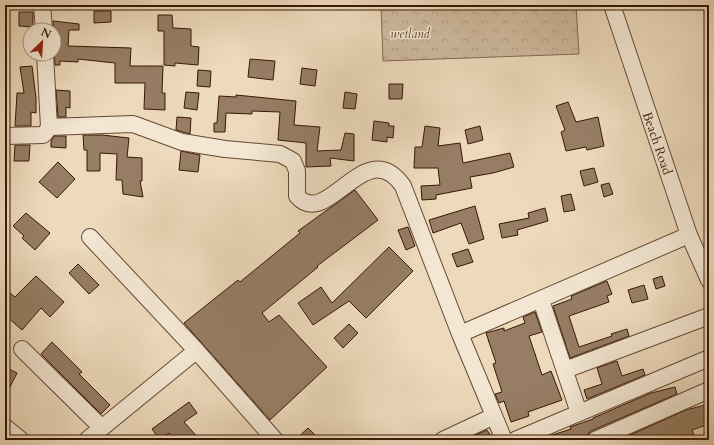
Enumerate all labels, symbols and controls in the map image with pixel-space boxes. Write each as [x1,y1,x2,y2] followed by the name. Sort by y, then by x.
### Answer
[22,22,62,62] north arrow
[39,25,54,42] text: N
[390,25,431,43] park label: wetland
[638,109,676,177] street label: Beach Road

